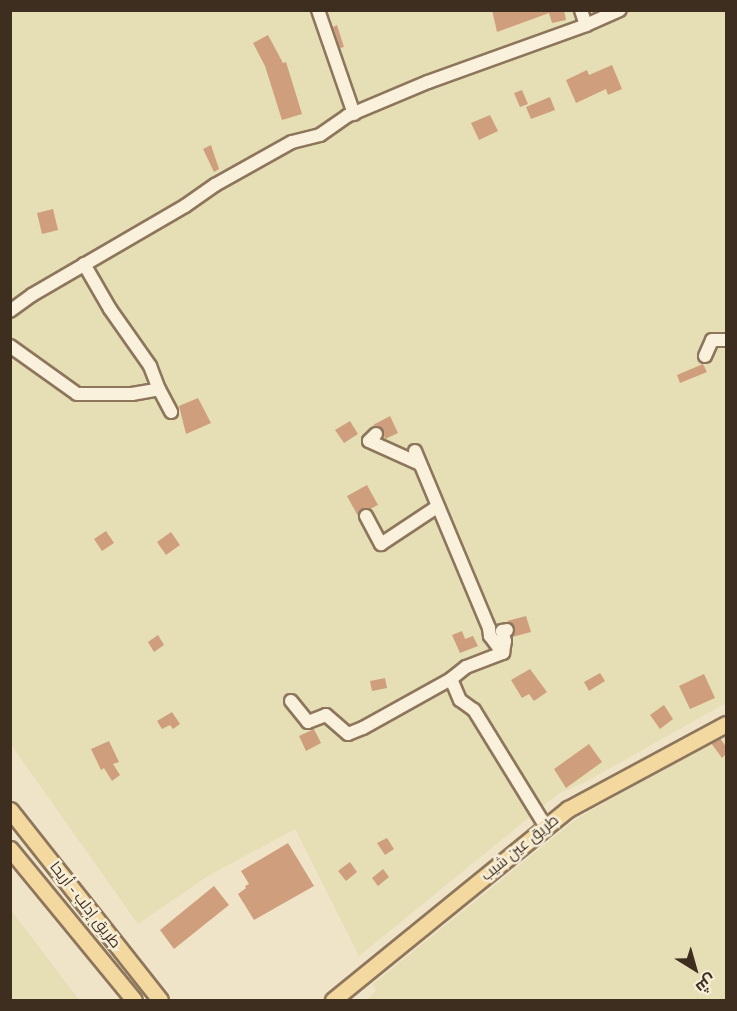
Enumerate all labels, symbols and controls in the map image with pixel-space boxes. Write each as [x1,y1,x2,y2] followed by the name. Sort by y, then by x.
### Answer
[478,811,562,885] street label: طريق عين شيب
[46,858,124,952] street label: طريق إدلب - أريحا
[665,939,725,999] north arrow
[693,971,719,997] text: ش

